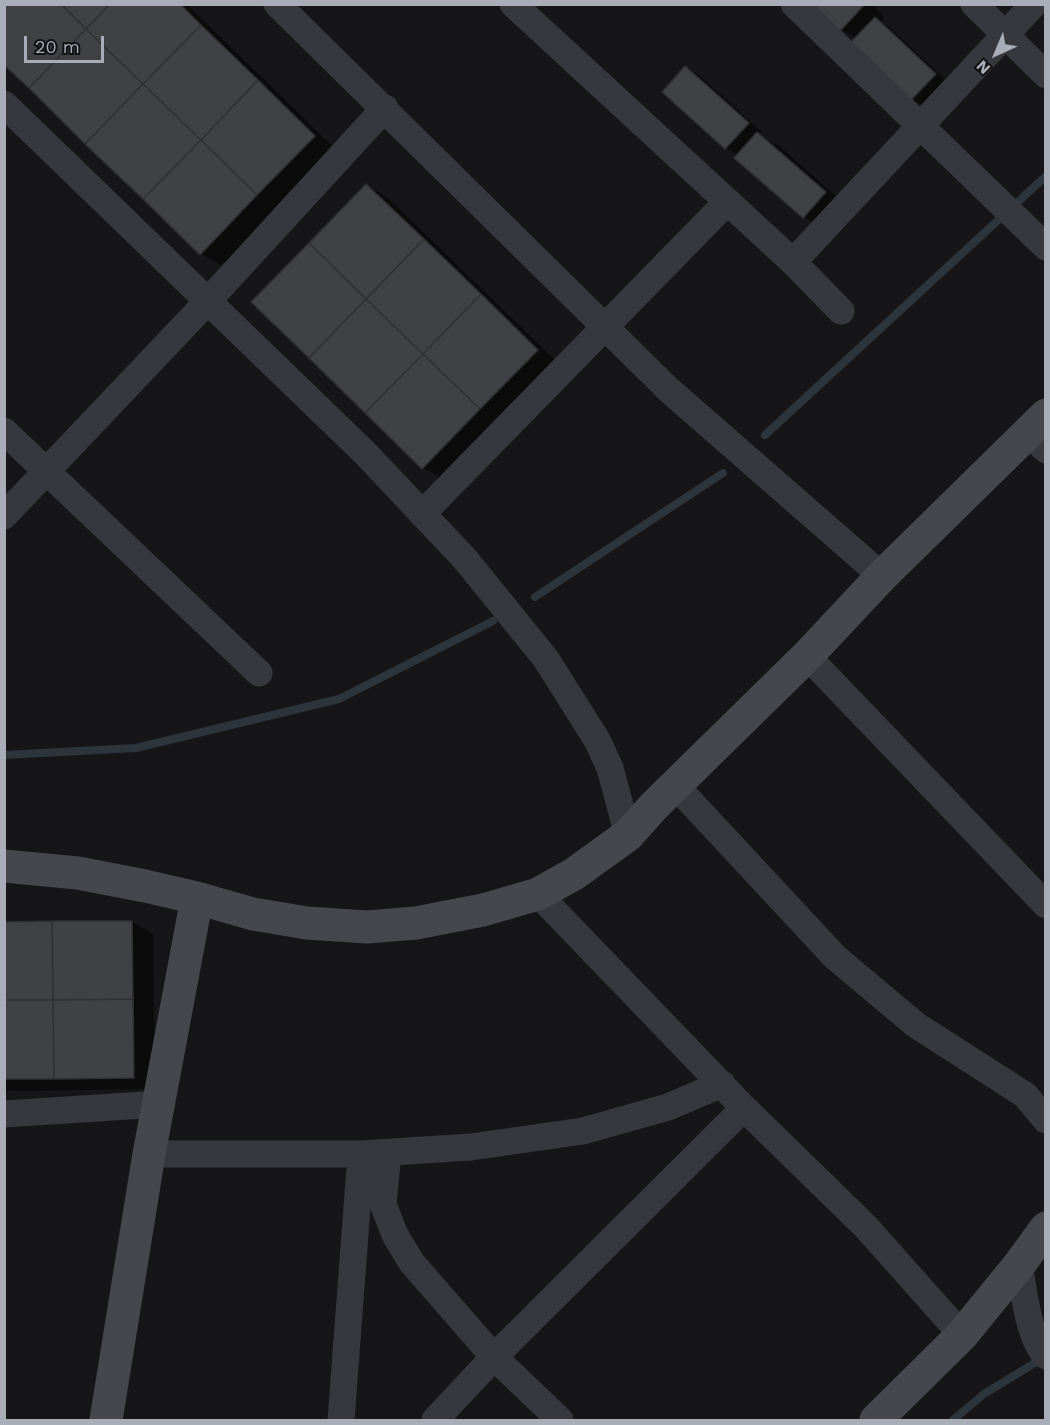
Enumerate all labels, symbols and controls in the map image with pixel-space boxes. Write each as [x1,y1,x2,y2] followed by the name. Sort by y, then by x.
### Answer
[27,24,106,62] scale bar
[966,24,1026,84] north arrow
[35,36,80,57] text: 20 m
[972,56,994,78] text: N

